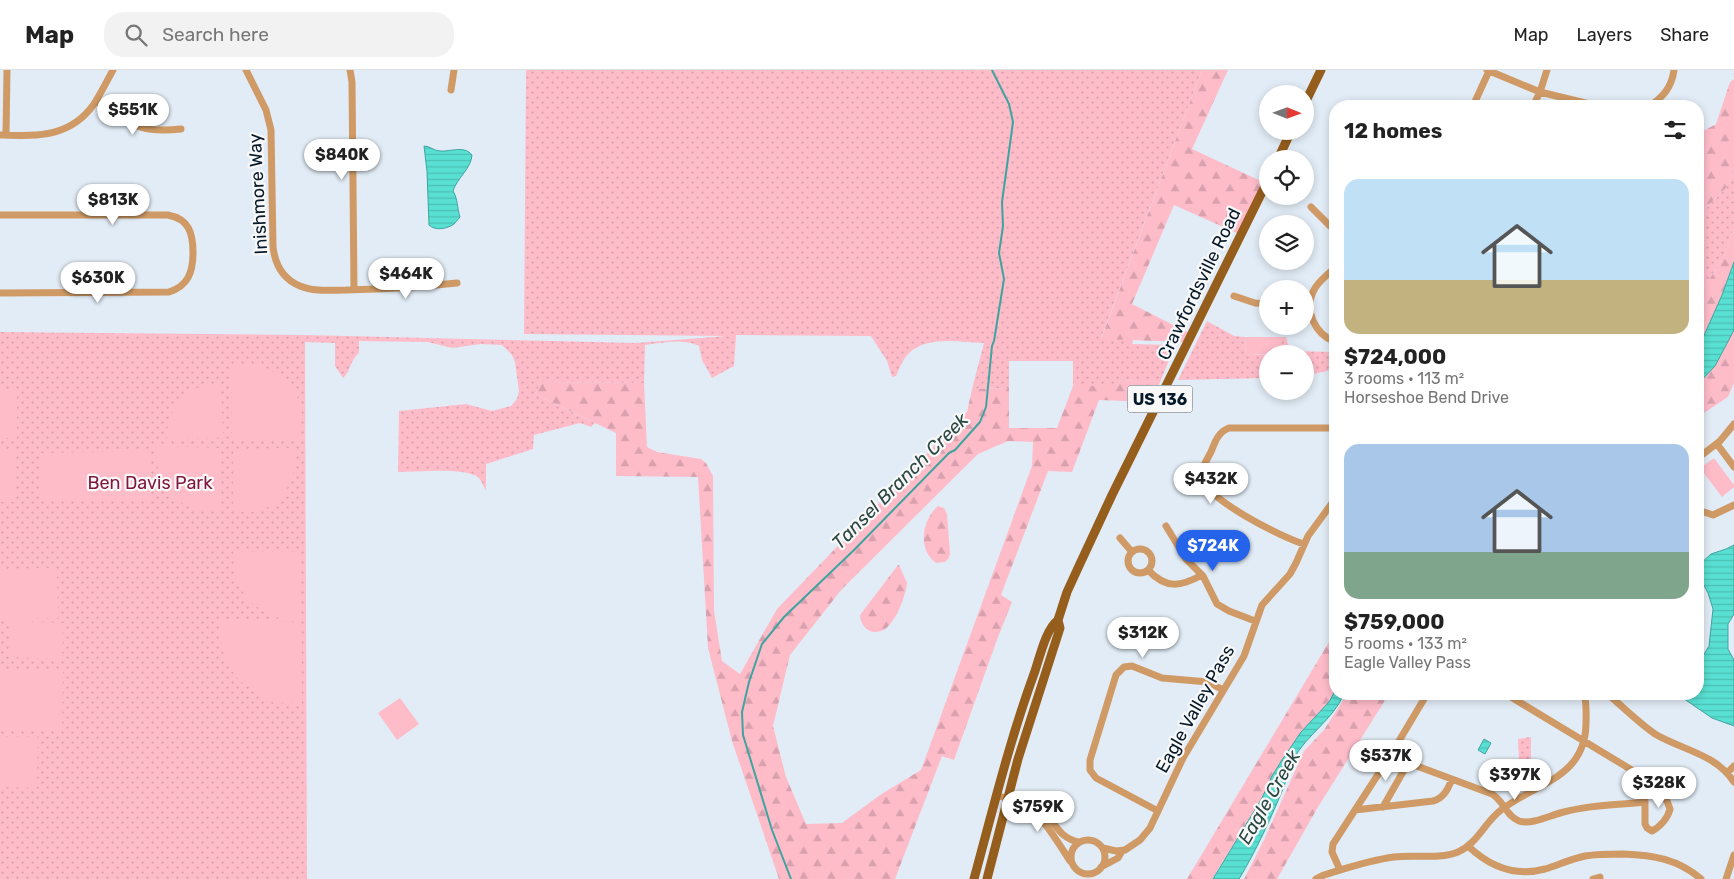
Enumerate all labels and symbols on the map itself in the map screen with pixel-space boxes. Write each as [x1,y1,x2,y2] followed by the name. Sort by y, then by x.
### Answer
[1259,85,1314,140] north arrow
[98,93,168,136] pin: $551K
[244,133,272,255] street label: Inishmore Way
[307,138,377,181] pin: $840K
[78,184,148,226] pin: $813K
[1153,204,1245,364] street label: Crawfordsville Road
[371,258,441,300] pin: $464K
[63,262,133,304] pin: $630K
[1128,386,1192,412] road number: US 136
[827,408,973,554] water label: Tansel Branch Creek
[1176,462,1246,505] pin: $432K
[88,472,213,494] park label: Ben Davis Park
[1178,530,1248,572] pin: $724K
[1108,616,1178,659] pin: $312K
[1151,641,1239,777] street label: Eagle Valley Pass
[1351,740,1421,782] pin: $537K
[1233,746,1305,848] water label: Eagle Creek
[1480,758,1550,801] pin: $397K
[1624,766,1694,809] pin: $328K
[1003,790,1073,833] pin: $759K

